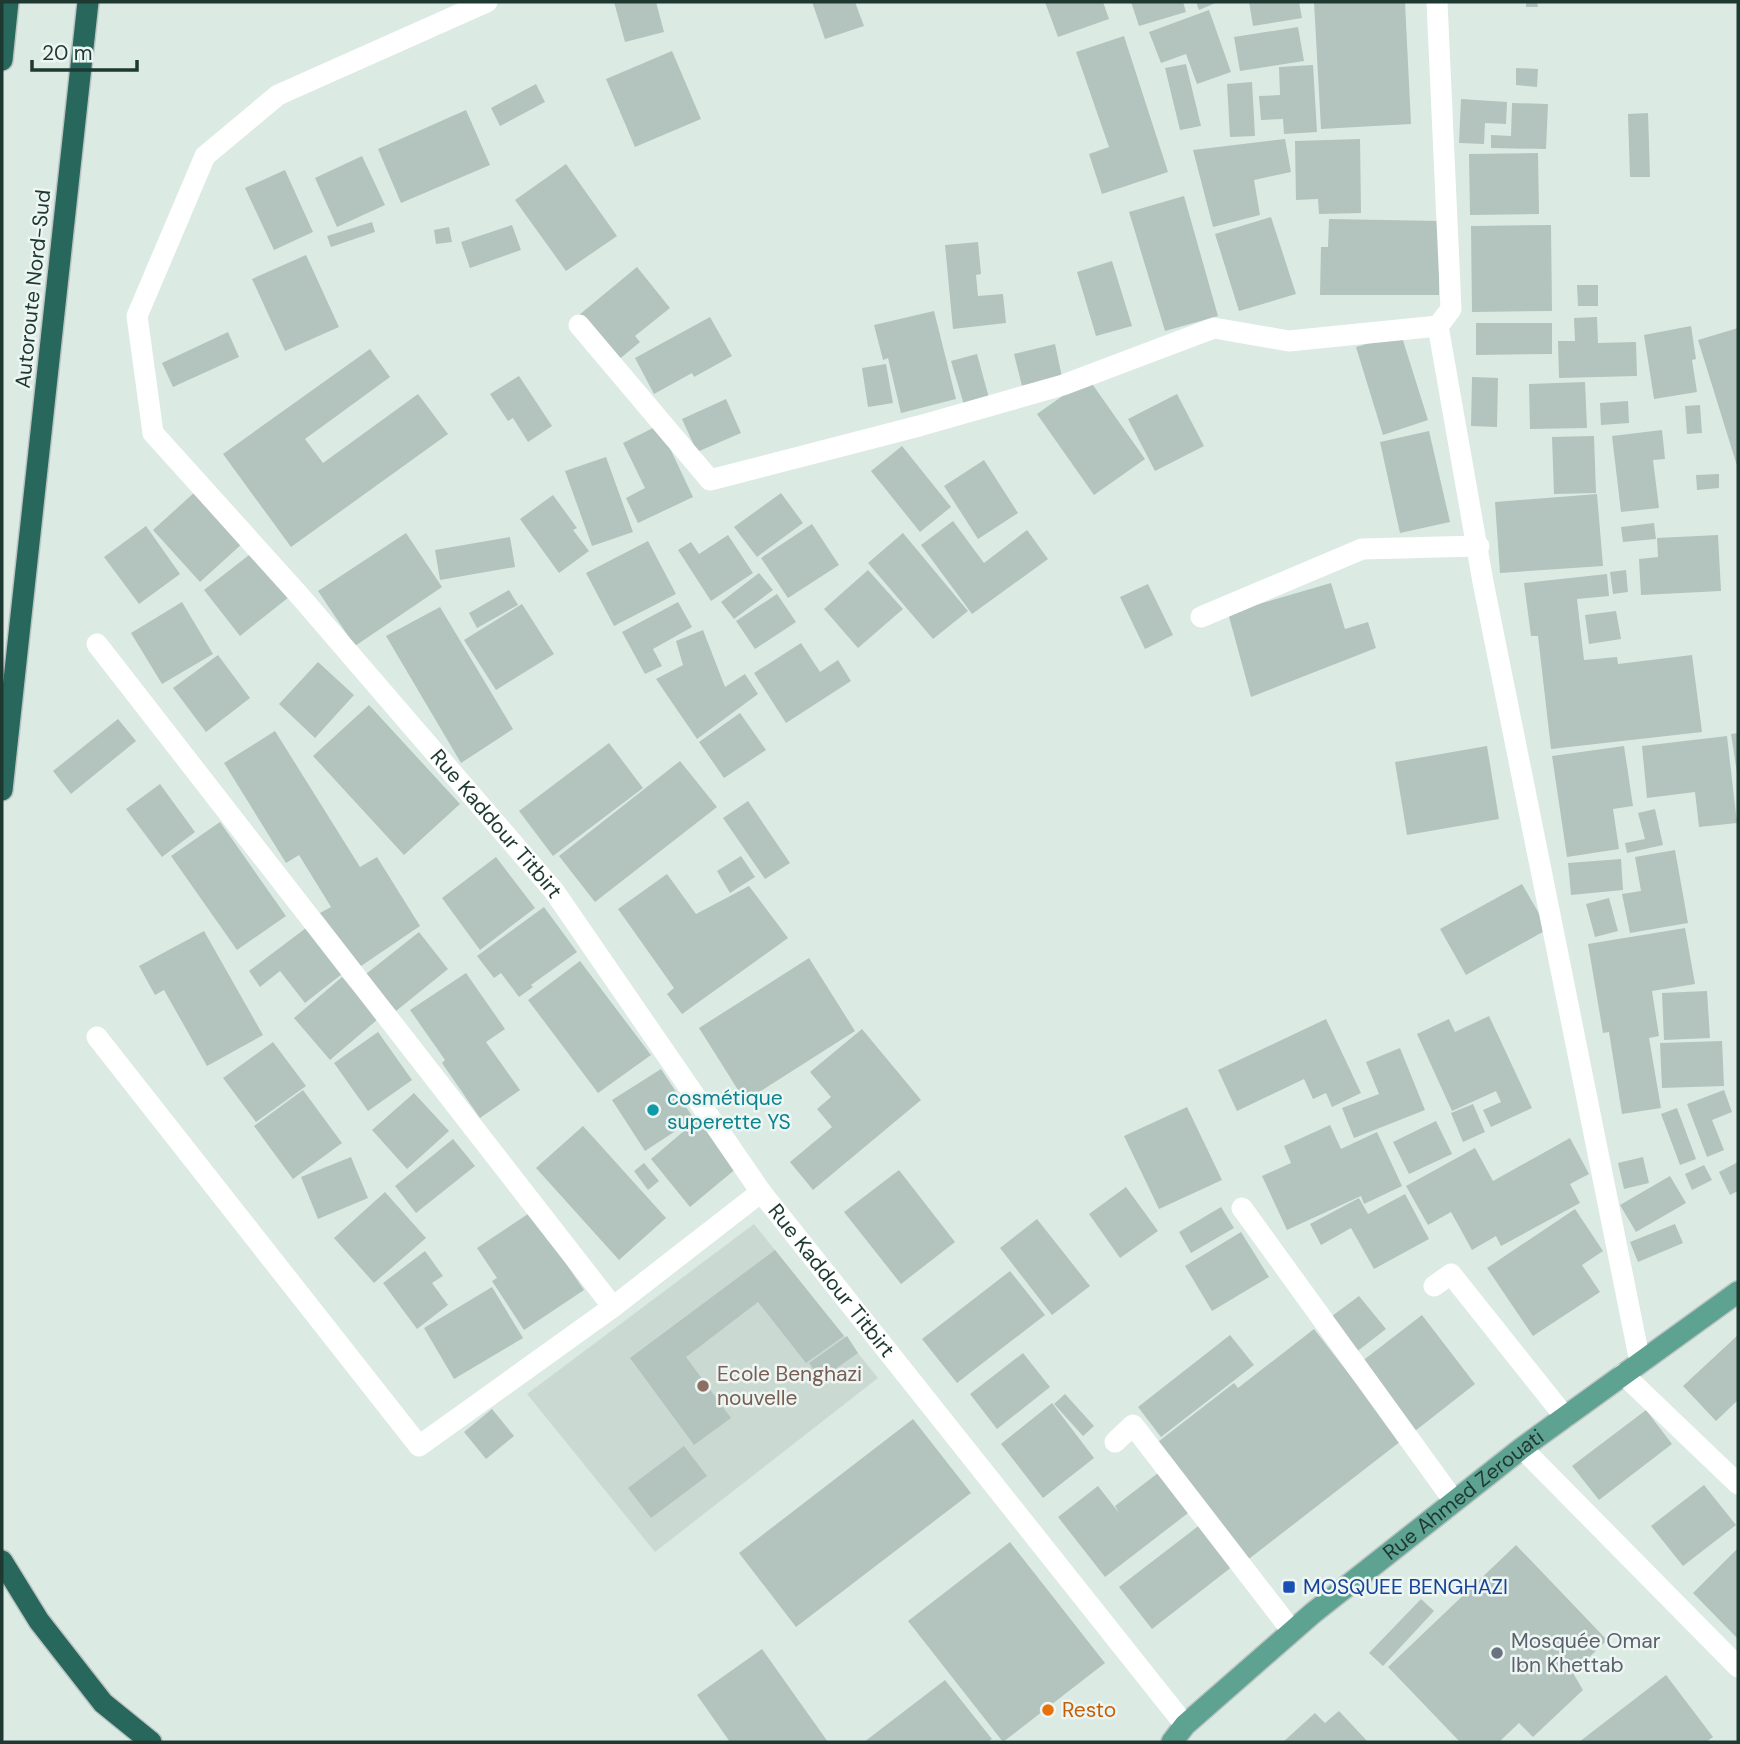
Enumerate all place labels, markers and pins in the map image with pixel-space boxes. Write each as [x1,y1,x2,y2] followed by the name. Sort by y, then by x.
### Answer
[667,1084,791,1136] place label: cosmétique superette YS
[645,1102,661,1118] marker: cosmétique superette YS
[717,1360,862,1412] place label: Ecole Benghazi nouvelle
[695,1378,711,1394] marker: Ecole Benghazi nouvelle
[1303,1573,1508,1601] place label: MOSQUEE BENGHAZI
[1281,1579,1297,1595] marker: MOSQUEE BENGHAZI
[1511,1627,1661,1679] place label: Mosquée Omar Ibn Khettab
[1489,1645,1505,1661] marker: Mosquée Omar Ibn Khettab
[1062,1696,1116,1724] place label: Resto
[1040,1702,1056,1718] marker: Resto

